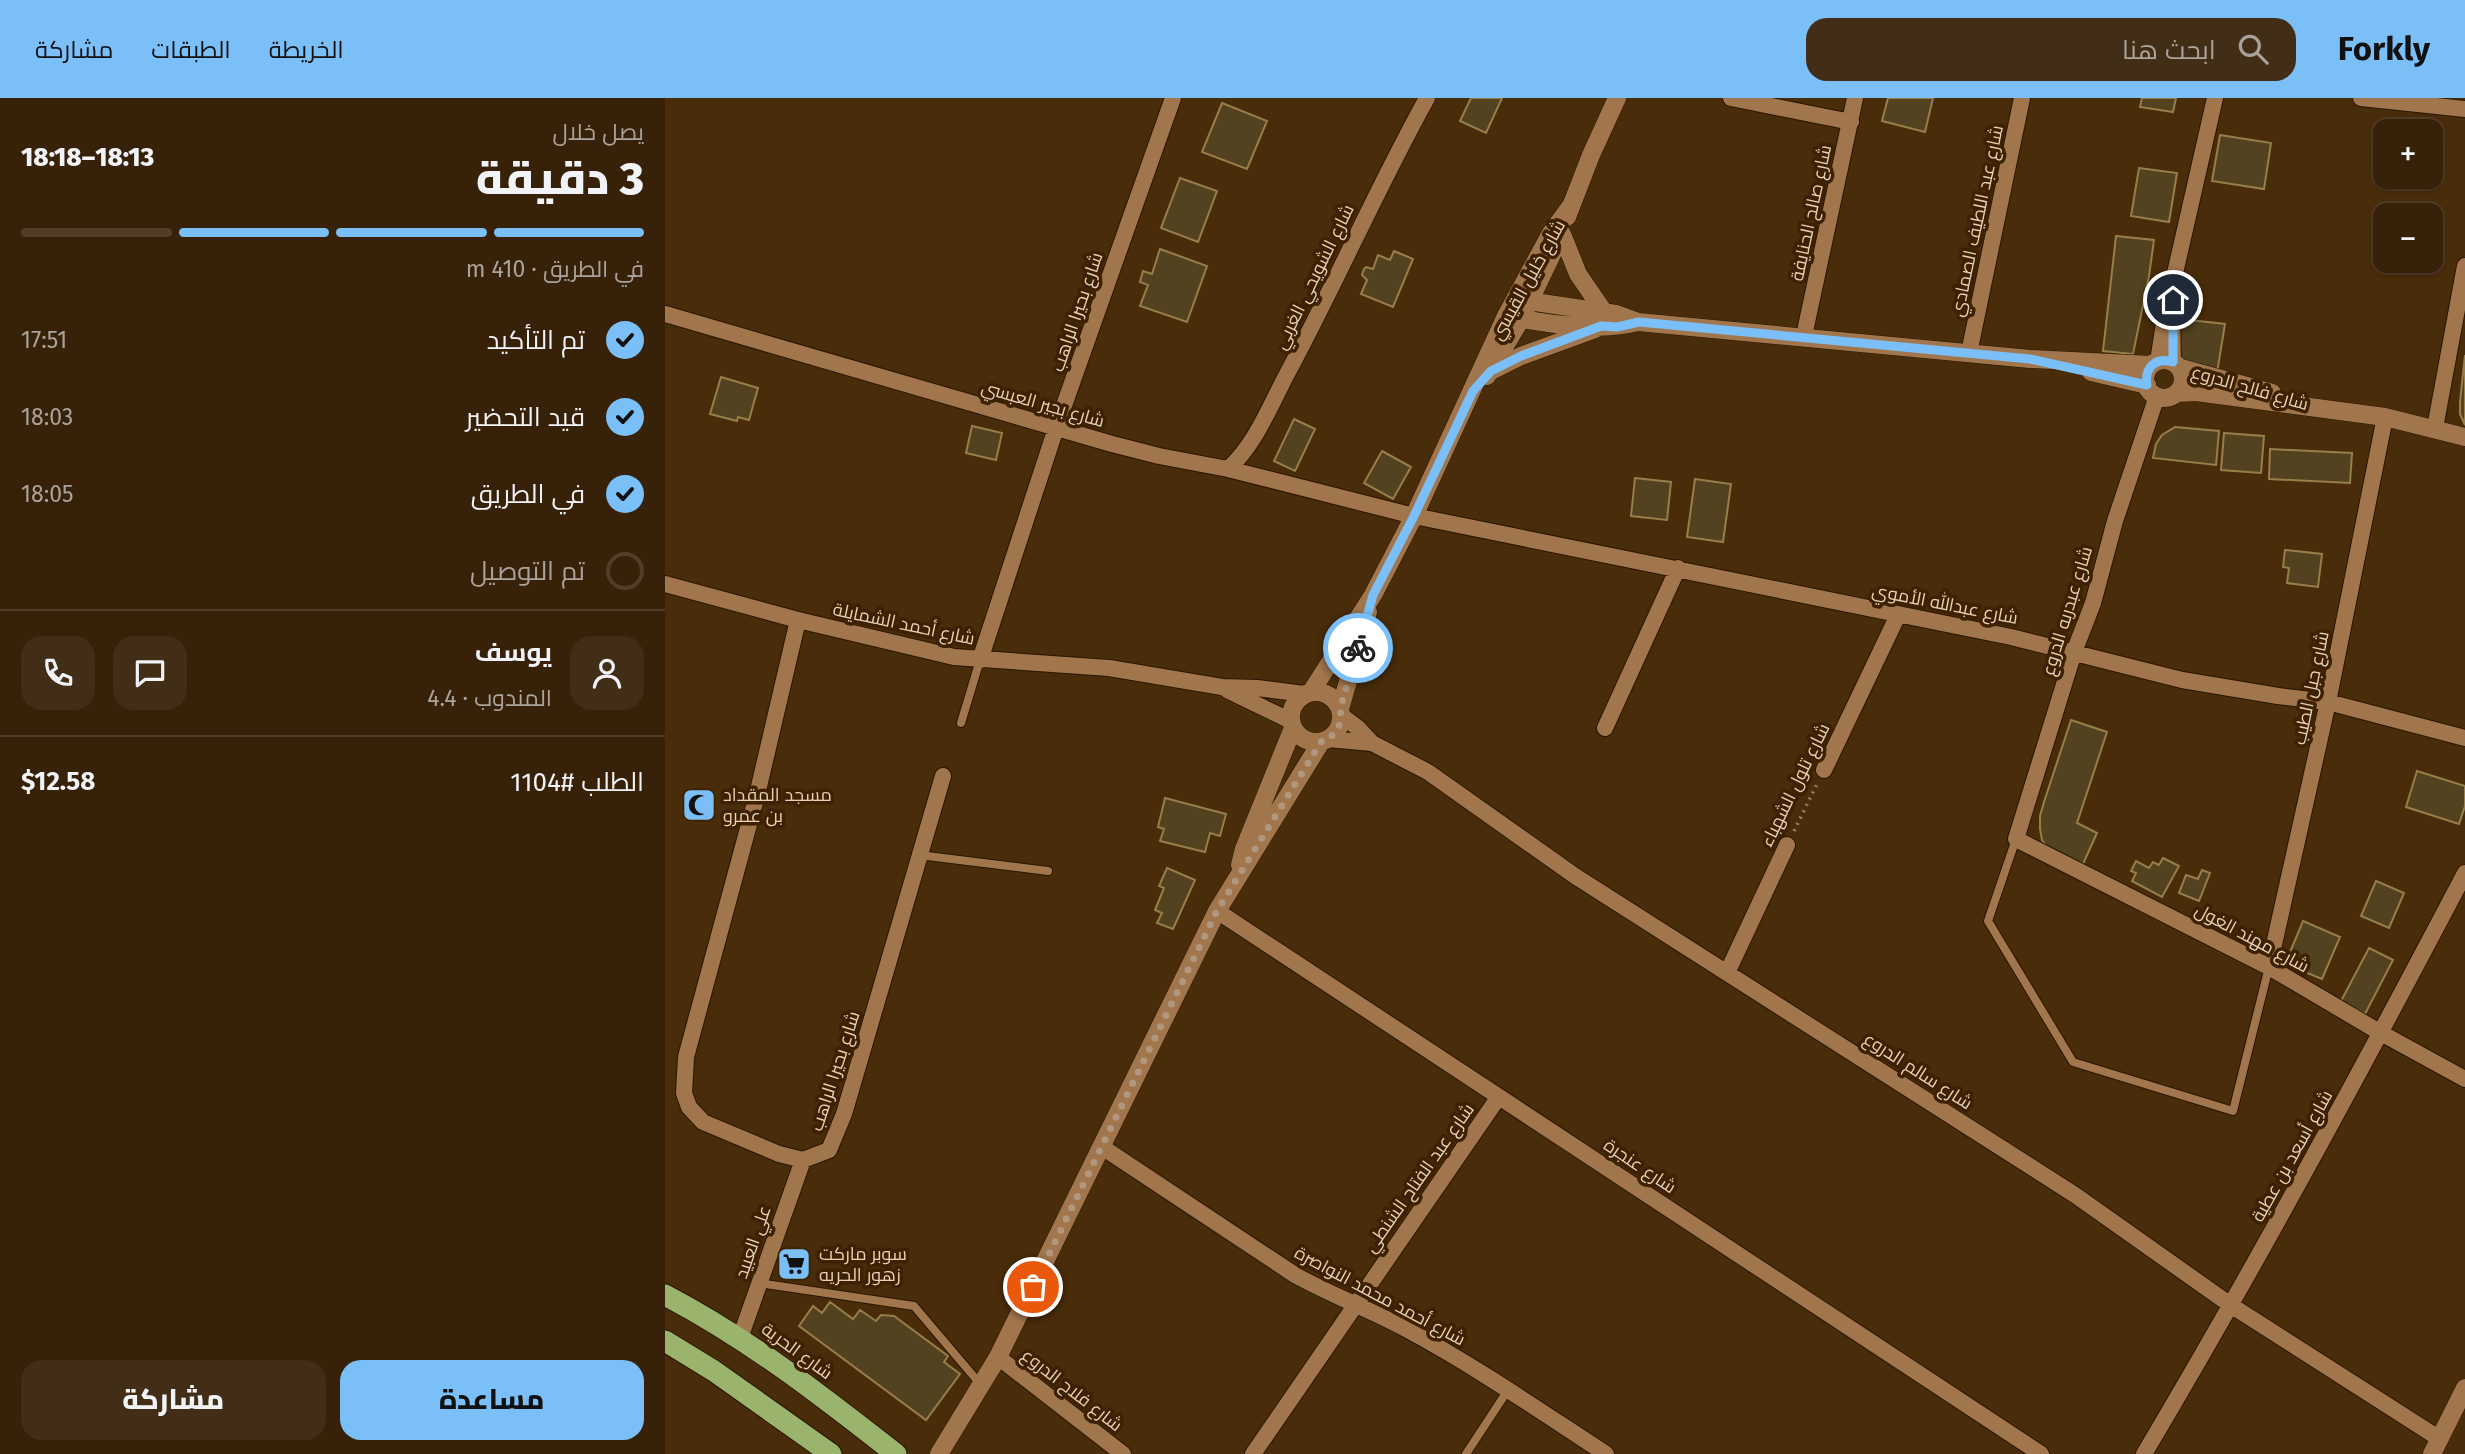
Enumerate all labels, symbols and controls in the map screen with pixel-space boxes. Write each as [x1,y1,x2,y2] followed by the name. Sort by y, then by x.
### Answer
[1806,18,2296,81] search box
[2338,29,2430,69] text: Forkly
[2234,30,2272,68] icon: search
[2122,35,2216,66] text: ابحث هنا
[35,36,113,64] text: مشاركة
[151,36,231,64] text: الطبقات
[269,36,344,64] text: الخريطة
[553,118,644,146] text: يصل خلال
[2373,119,2443,273] map controls
[2373,119,2443,189] button: +
[1946,123,2011,319] street label: شارع عبد اللطيف الصمادي
[21,142,154,173] text: 18:13–18:18
[1786,143,1837,283] street label: شارع صالح الحنايفة
[476,151,644,206] text: 3 دقيقة
[1269,201,1361,355] street label: شارع الشويحي الغربي
[2373,203,2443,273] button: −
[1486,216,1572,345] street label: شارع خليل القيسي
[1046,249,1109,375] street label: شارع بحيرا الراهب
[466,255,644,283] text: في الطريق · 410 m
[2143,270,2203,330] pin
[2154,281,2192,319] icon: home
[606,321,644,359] icon: check
[487,325,585,356] text: تم التأكيد
[21,326,67,354] text: 17:51
[2189,361,2311,416] street label: شارع فالح الدروع
[978,376,1107,434] street label: شارع بجير العبسي
[606,398,644,436] icon: check
[466,402,585,433] text: قيد التحضير
[21,403,73,431] text: 18:03
[606,475,644,513] icon: check
[471,479,585,510] text: في الطريق
[21,480,74,508] text: 18:05
[2037,544,2098,679] street label: شارع عبدربه الدروع
[470,556,585,587] text: تم التوصيل
[1870,578,2020,632] street label: شارع عبدالله الأموي
[831,598,977,651] street label: شارع أحمد الشمايلة
[1323,613,1393,683] courier
[1339,629,1377,667] icon: bike
[2288,629,2335,747] street label: شارع جبل الطيب
[21,636,95,710] button: phone
[113,636,187,710] button: chat
[570,636,644,710] button: person
[475,637,552,668] text: يوسف
[427,684,552,712] text: المندوب · 4.4
[1756,720,1835,851] street label: شارع تلول الشهباء
[21,766,95,797] text: $12.58
[510,767,644,798] text: الطلب #1104
[723,784,832,827] place label: مسجد المقداد بن عمرو
[680,786,718,824] mosque icon: مسجد المقداد بن عمرو
[2191,899,2313,978] street label: شارع مهند الغول
[805,1008,866,1134] street label: شارع بحيرا الراهب
[1859,1028,1977,1115] street label: شارع سالم الدروع
[2247,1086,2338,1226] street label: شارع أسعد بن عطية
[1359,1099,1481,1259] street label: شارع عبد الفتاح الشنطي
[1599,1134,1680,1199] street label: شارع عنجرة
[730,1203,779,1282] street label: علي العبيد
[1290,1242,1469,1351] street label: شارع أحمد محمد النواصرة
[819,1243,907,1286] place label: سوبر ماركت زهور الحريه
[775,1245,813,1283] supermarket icon: سوبر ماركت زهور الحريه
[1003,1257,1063,1317] pin
[1014,1268,1052,1306] icon: bag
[757,1318,837,1385] street label: شارع الحرية
[1017,1344,1127,1437] street label: شارع فلاح الدروع
[21,1360,326,1440] button: مشاركة
[340,1360,644,1440] button: مساعدة

